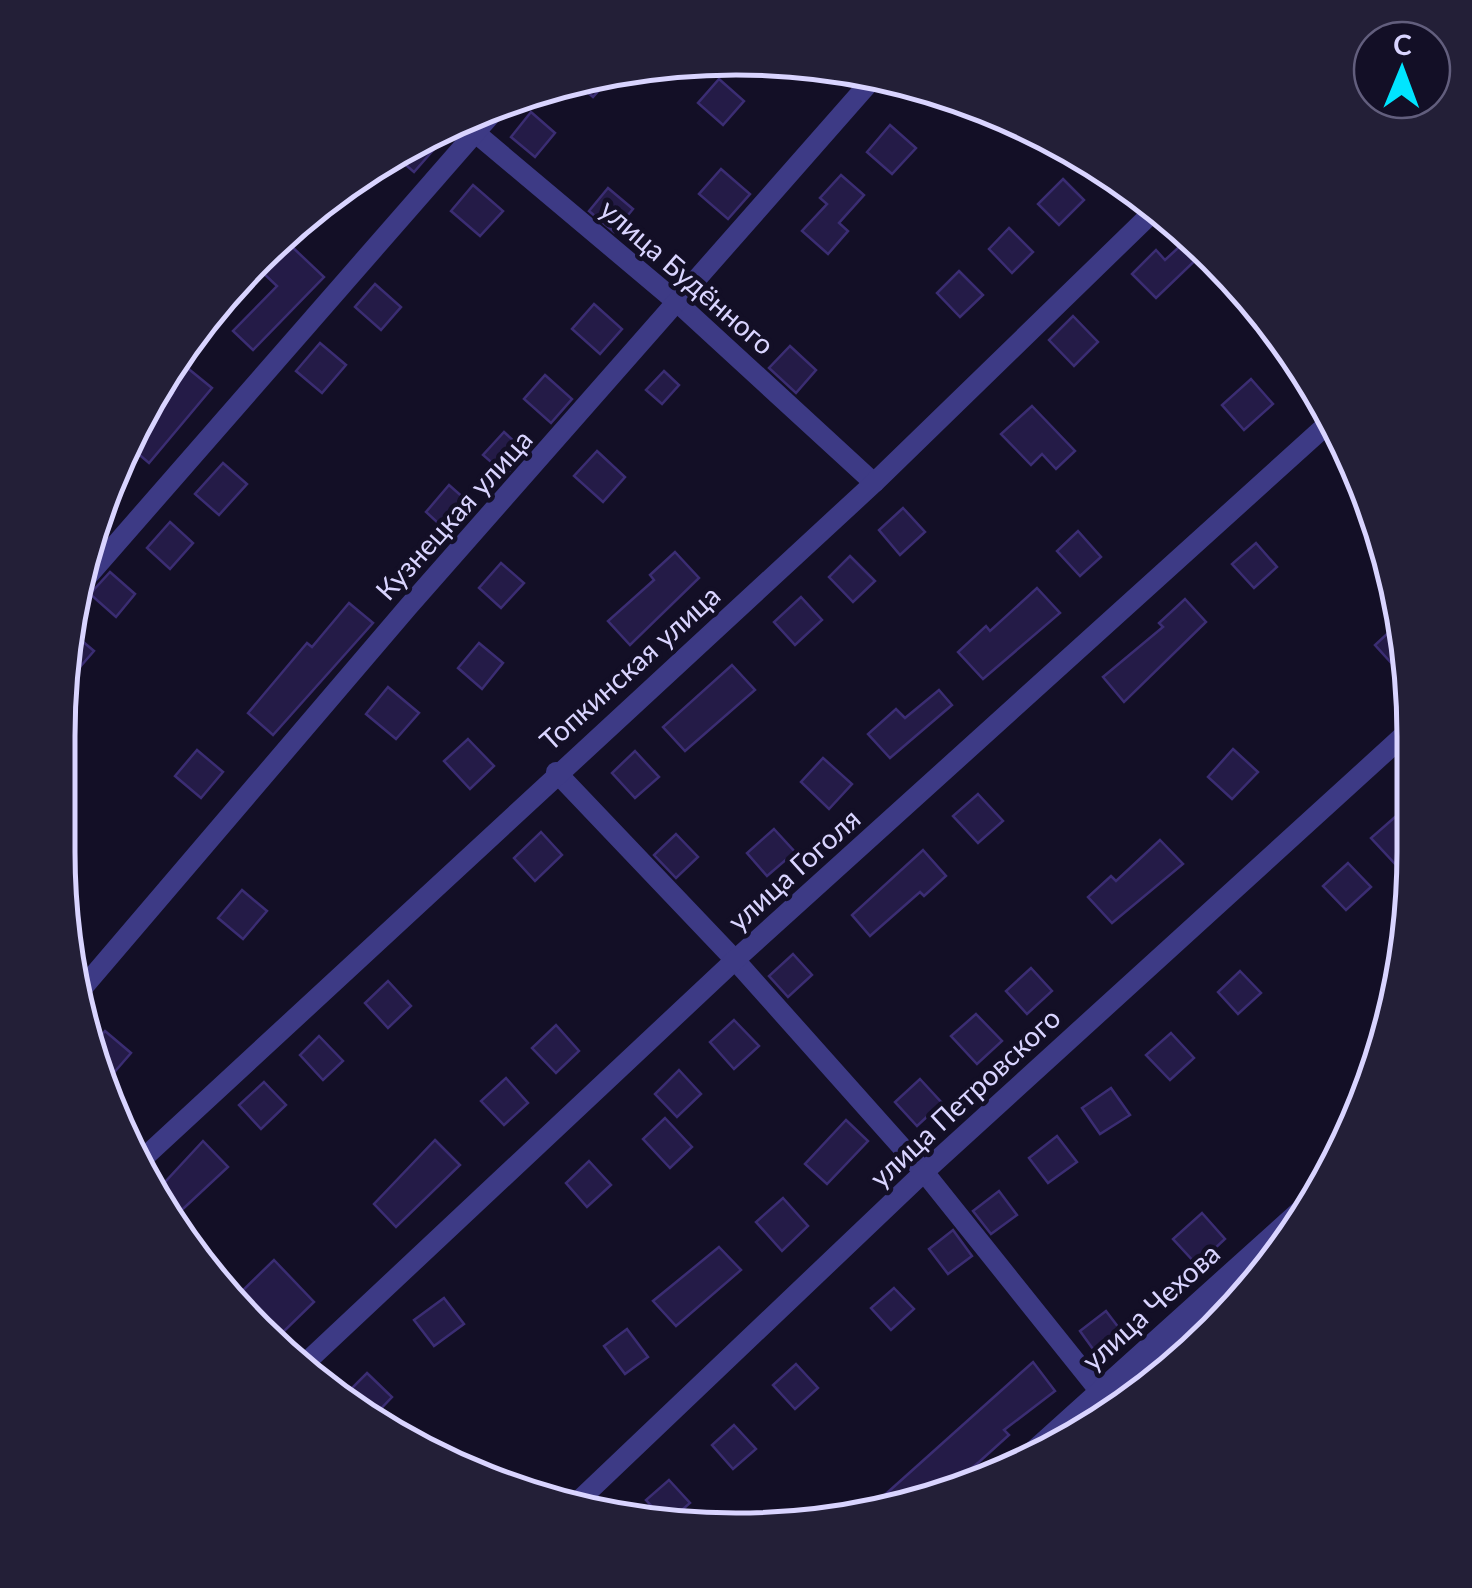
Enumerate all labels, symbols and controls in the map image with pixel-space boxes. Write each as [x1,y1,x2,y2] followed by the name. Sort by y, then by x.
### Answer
[1352,20,1452,120] north arrow
[1393,27,1412,61] text: С
[594,191,782,361] street label: улица Будённого
[368,422,539,607] street label: Кузнецкая улица
[532,578,726,757] street label: Топкинская улица
[720,801,866,938] street label: улица Гоголя
[862,1000,1067,1194] street label: улица Петровского
[1075,1236,1226,1377] street label: улица Чехова

